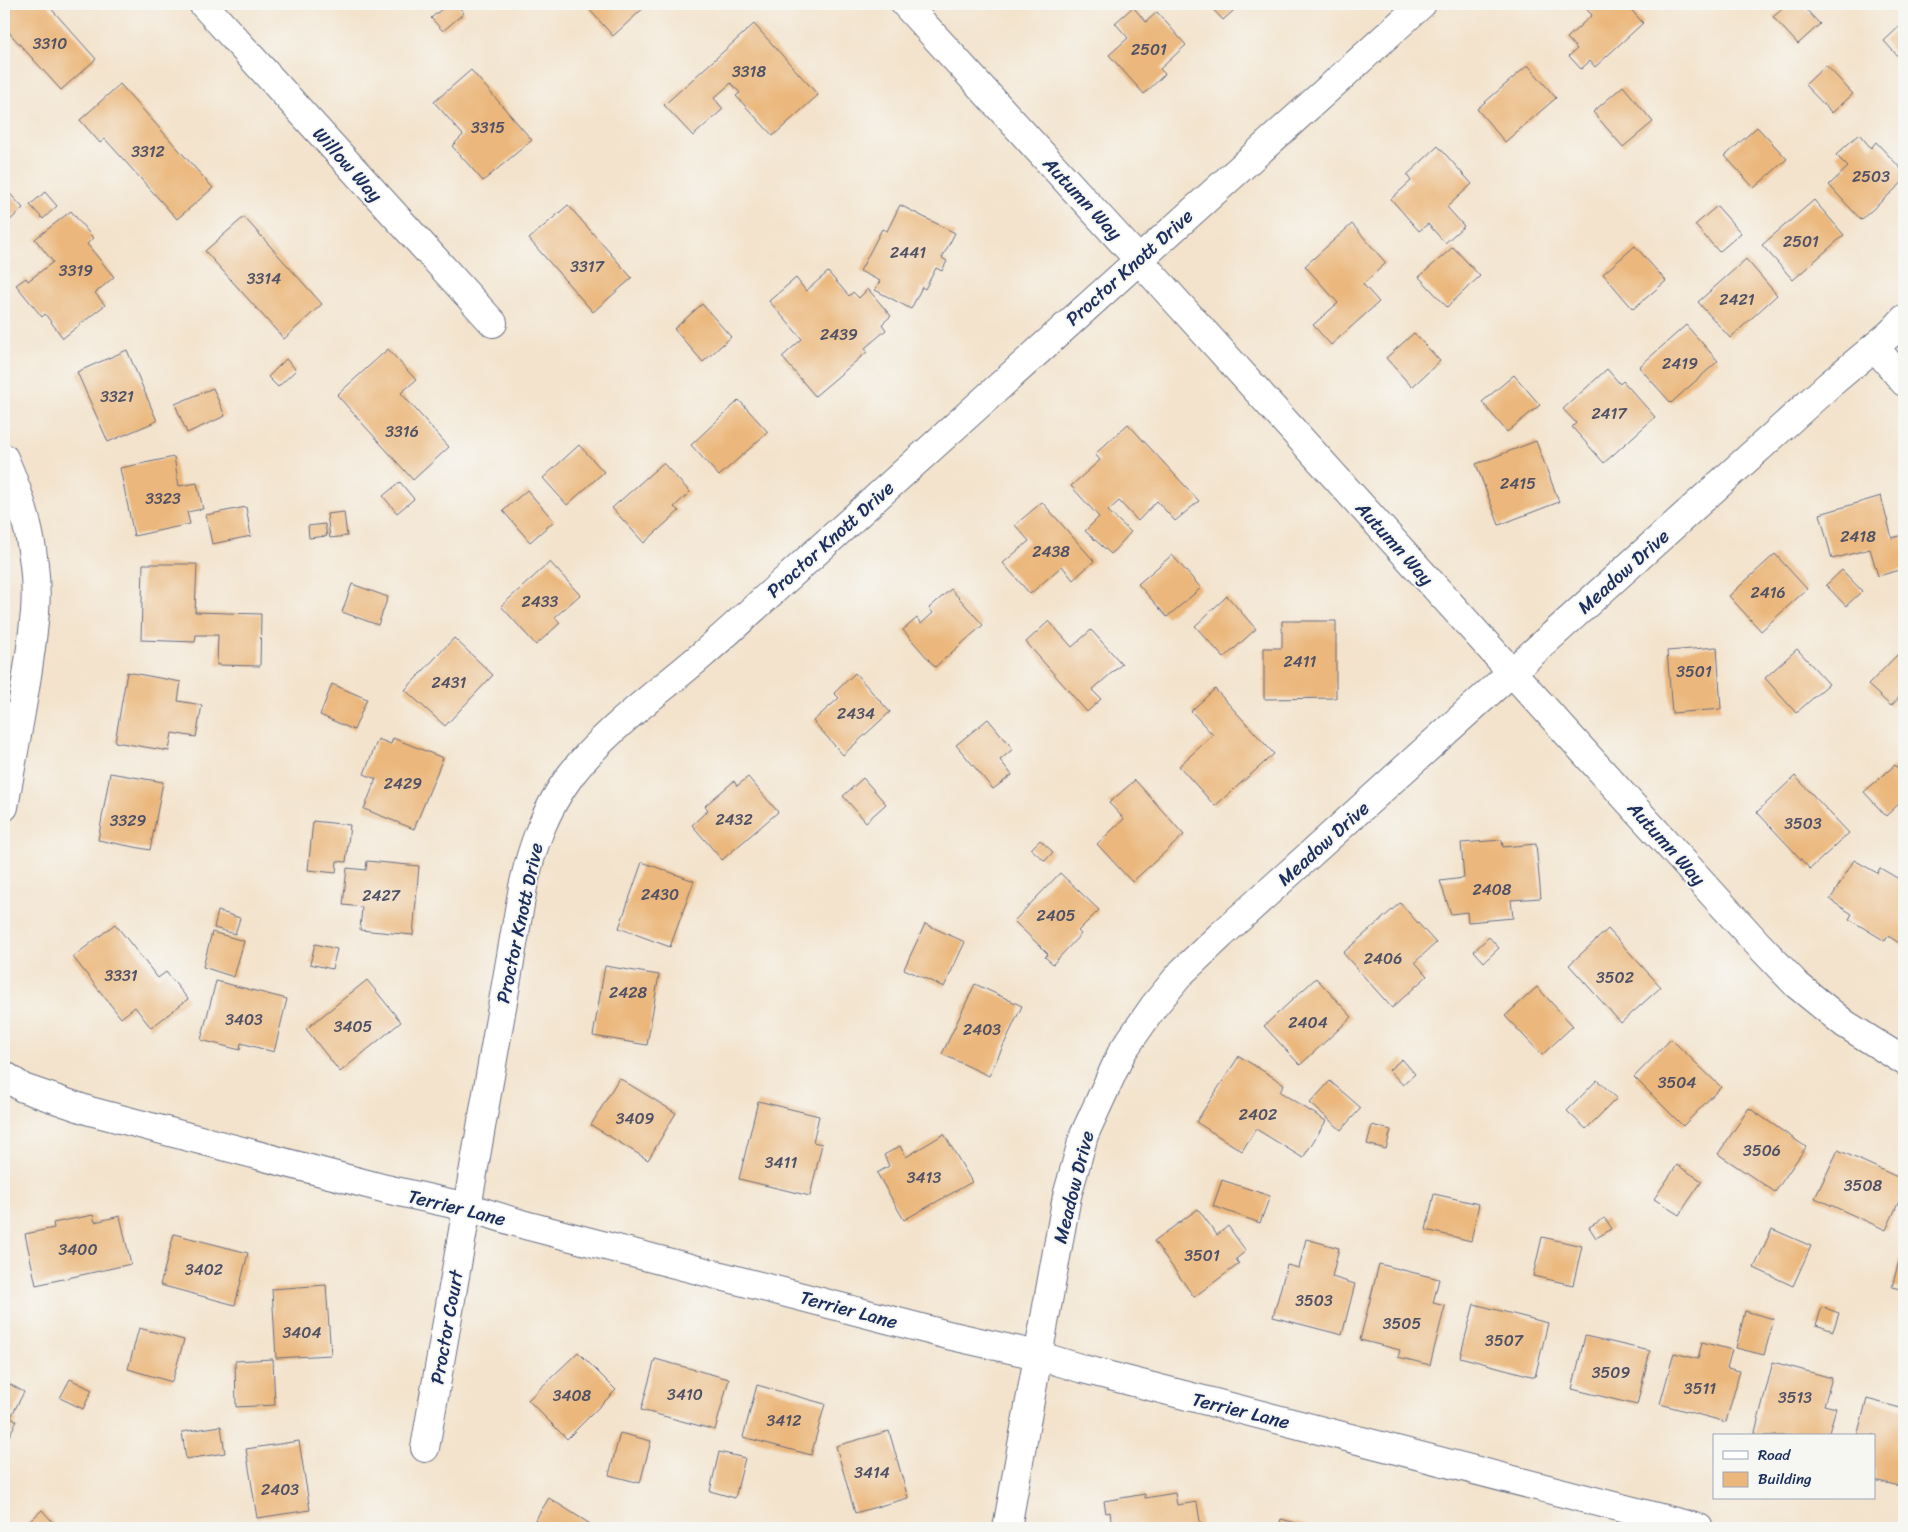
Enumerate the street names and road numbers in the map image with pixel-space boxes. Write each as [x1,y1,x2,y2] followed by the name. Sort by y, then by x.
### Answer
[304,119,391,210] street label: Willow Way
[1034,148,1131,248] street label: Autumn Way
[1058,200,1201,334] street label: Proctor Knott Drive
[759,472,902,606] street label: Proctor Knott Drive
[1347,493,1442,594] street label: Autumn Way
[1569,520,1677,622] street label: Meadow Drive
[1269,792,1377,894] street label: Meadow Drive
[1619,793,1714,894] street label: Autumn Way
[486,840,553,1006] street label: Proctor Knott Drive
[1044,1127,1103,1247] street label: Meadow Drive
[405,1179,509,1236] street label: Terrier Lane
[420,1266,473,1387] street label: Proctor Court
[796,1281,901,1338] street label: Terrier Lane
[1189,1382,1293,1439] street label: Terrier Lane

